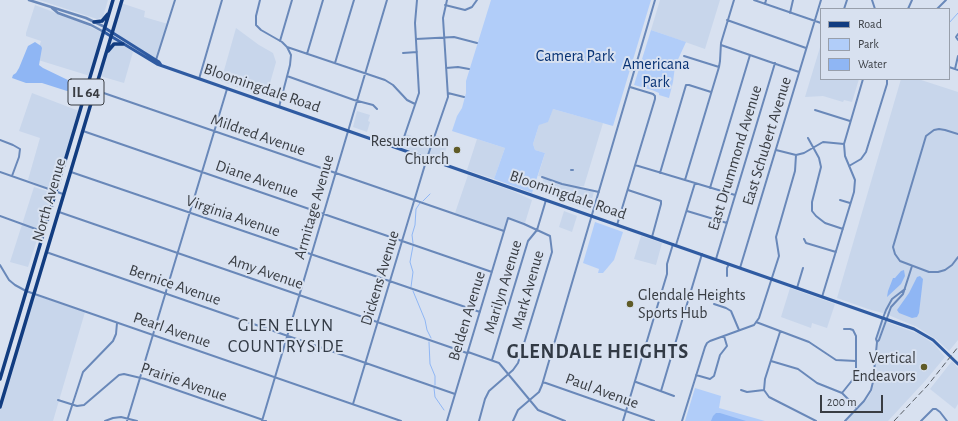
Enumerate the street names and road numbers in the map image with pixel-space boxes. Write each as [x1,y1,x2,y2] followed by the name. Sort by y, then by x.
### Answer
[201,59,323,117] street label: Bloomingdale Road
[738,74,796,208] street label: East Schubert Avenue
[68,79,104,105] road number: IL 64
[704,83,766,233] street label: East Drummond Avenue
[208,110,308,160] street label: Mildred Avenue
[290,153,338,261] street label: Armitage Avenue
[28,156,70,244] street label: North Avenue
[213,156,301,202] street label: Diane Avenue
[507,166,629,224] street label: Bloomingdale Road
[183,191,283,241] street label: Virginia Avenue
[356,228,404,328] street label: Dickens Avenue
[480,238,526,336] street label: Marilyn Avenue
[508,248,548,332] street label: Mark Avenue
[226,250,306,294] street label: Amy Avenue
[127,260,223,310] street label: Bernice Avenue
[444,269,490,363] street label: Belden Avenue
[131,308,213,352] street label: Pearl Avenue
[138,358,230,406] street label: Prairie Avenue
[563,369,641,413] street label: Paul Avenue

